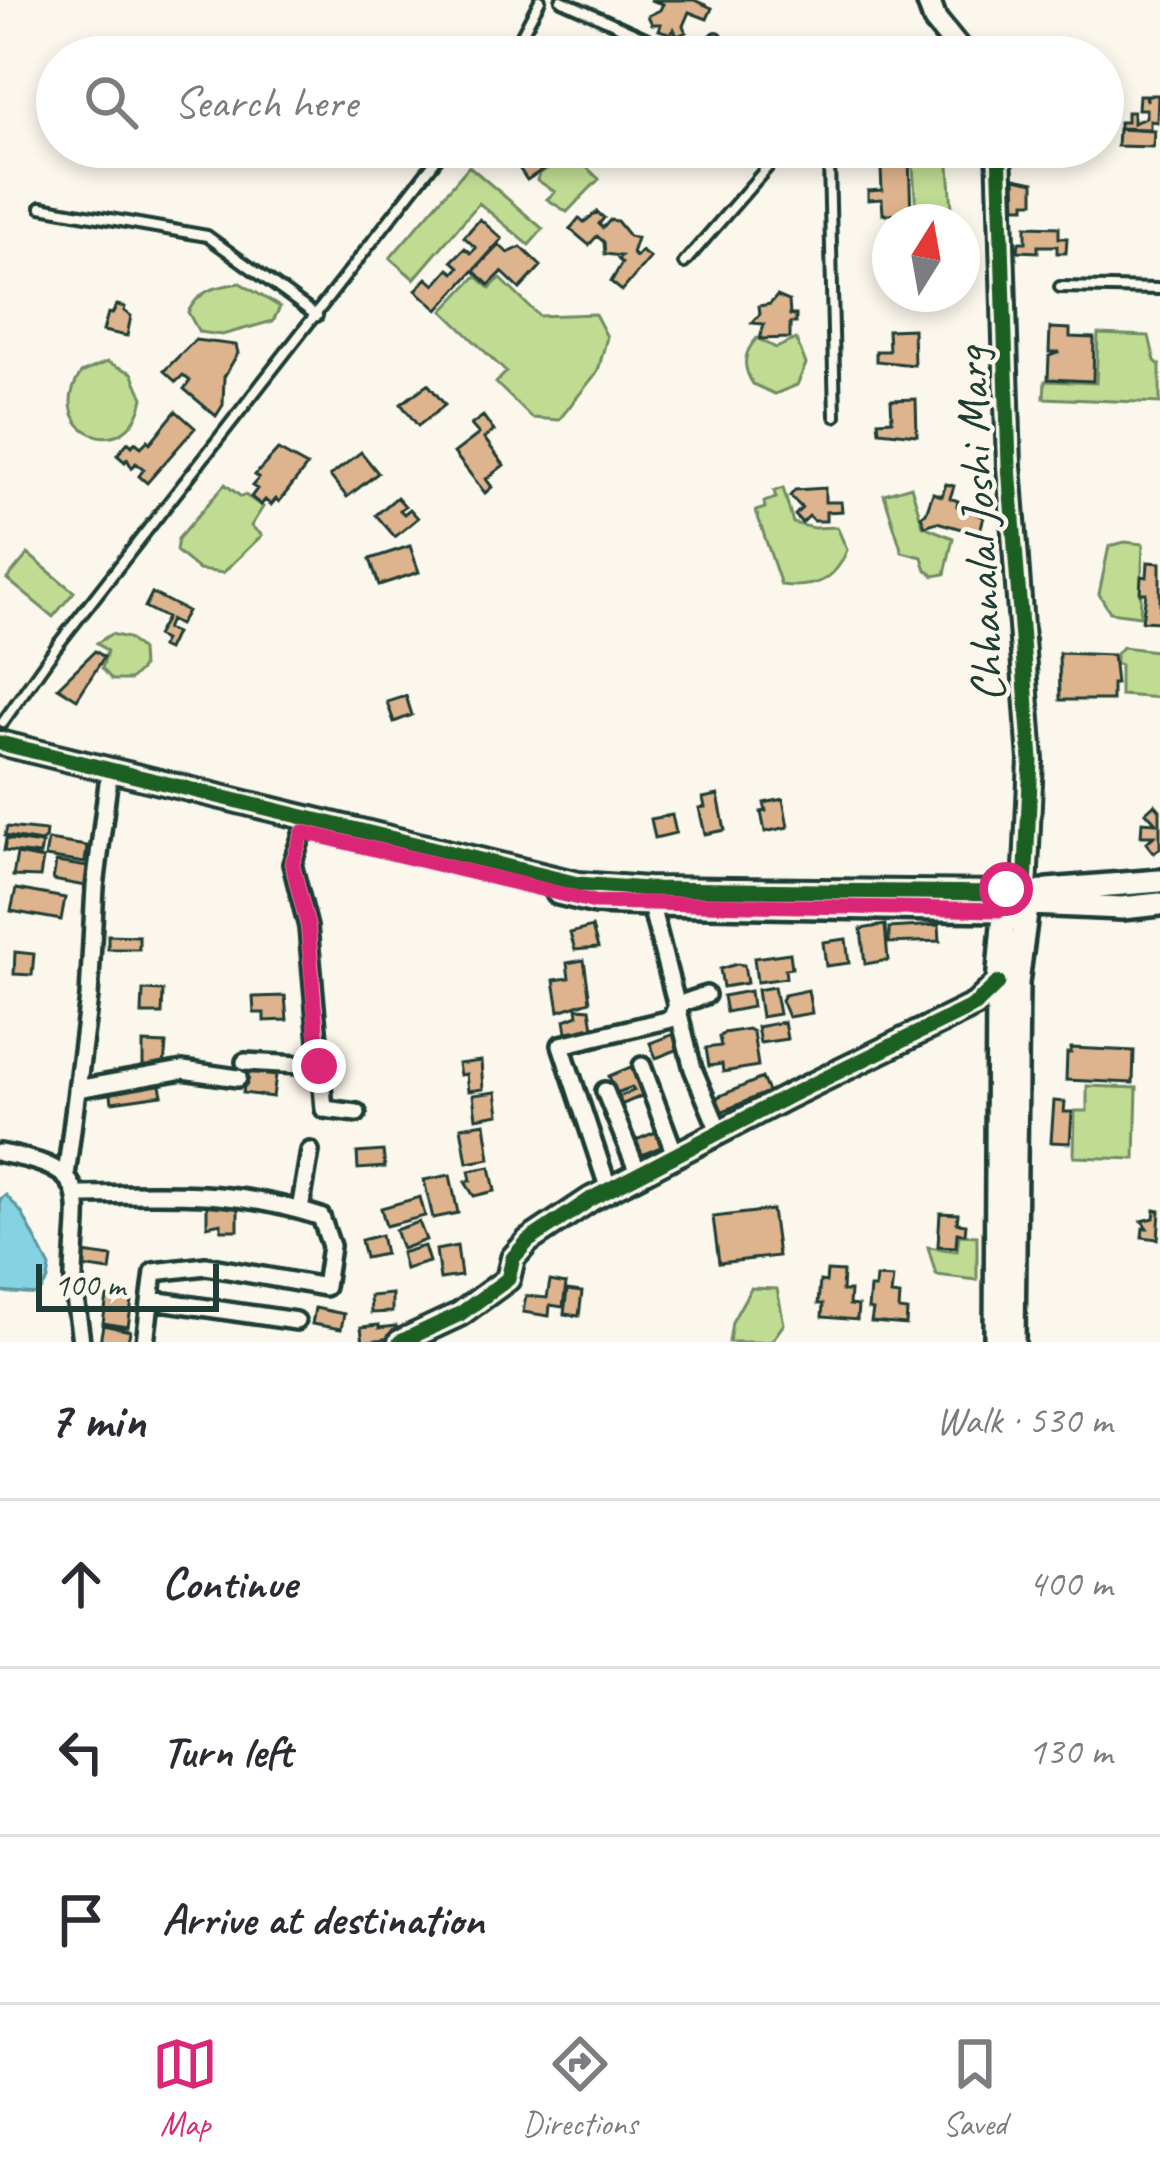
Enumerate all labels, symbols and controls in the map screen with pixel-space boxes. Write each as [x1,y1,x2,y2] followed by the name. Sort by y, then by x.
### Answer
[36,36,1124,168] search box
[78,69,144,135] icon: search
[174,74,357,131] text: Search here
[872,204,980,312] north arrow
[940,343,1018,704] street label: Chhanalal Joshi Marg
[979,862,1033,916] route start
[292,1039,346,1093] route end
[36,1258,219,1311] scale bar
[54,1264,125,1306] text: 100 m
[48,1388,146,1452] text: 7 min
[936,1396,1112,1445] text: Walk · 530 m
[48,1551,114,1617] icon: ahead
[162,1555,296,1612] text: Continue
[1028,1559,1112,1608] text: 400 m
[48,1719,114,1785] icon: left
[162,1723,292,1780] text: Turn left
[1028,1727,1112,1776] text: 130 m
[48,1887,114,1953] icon: arrive
[162,1891,484,1948] text: Arrive at destination
[152,2031,218,2145] tab: Map
[523,2031,637,2145] tab: Directions
[942,2031,1008,2145] tab: Saved

